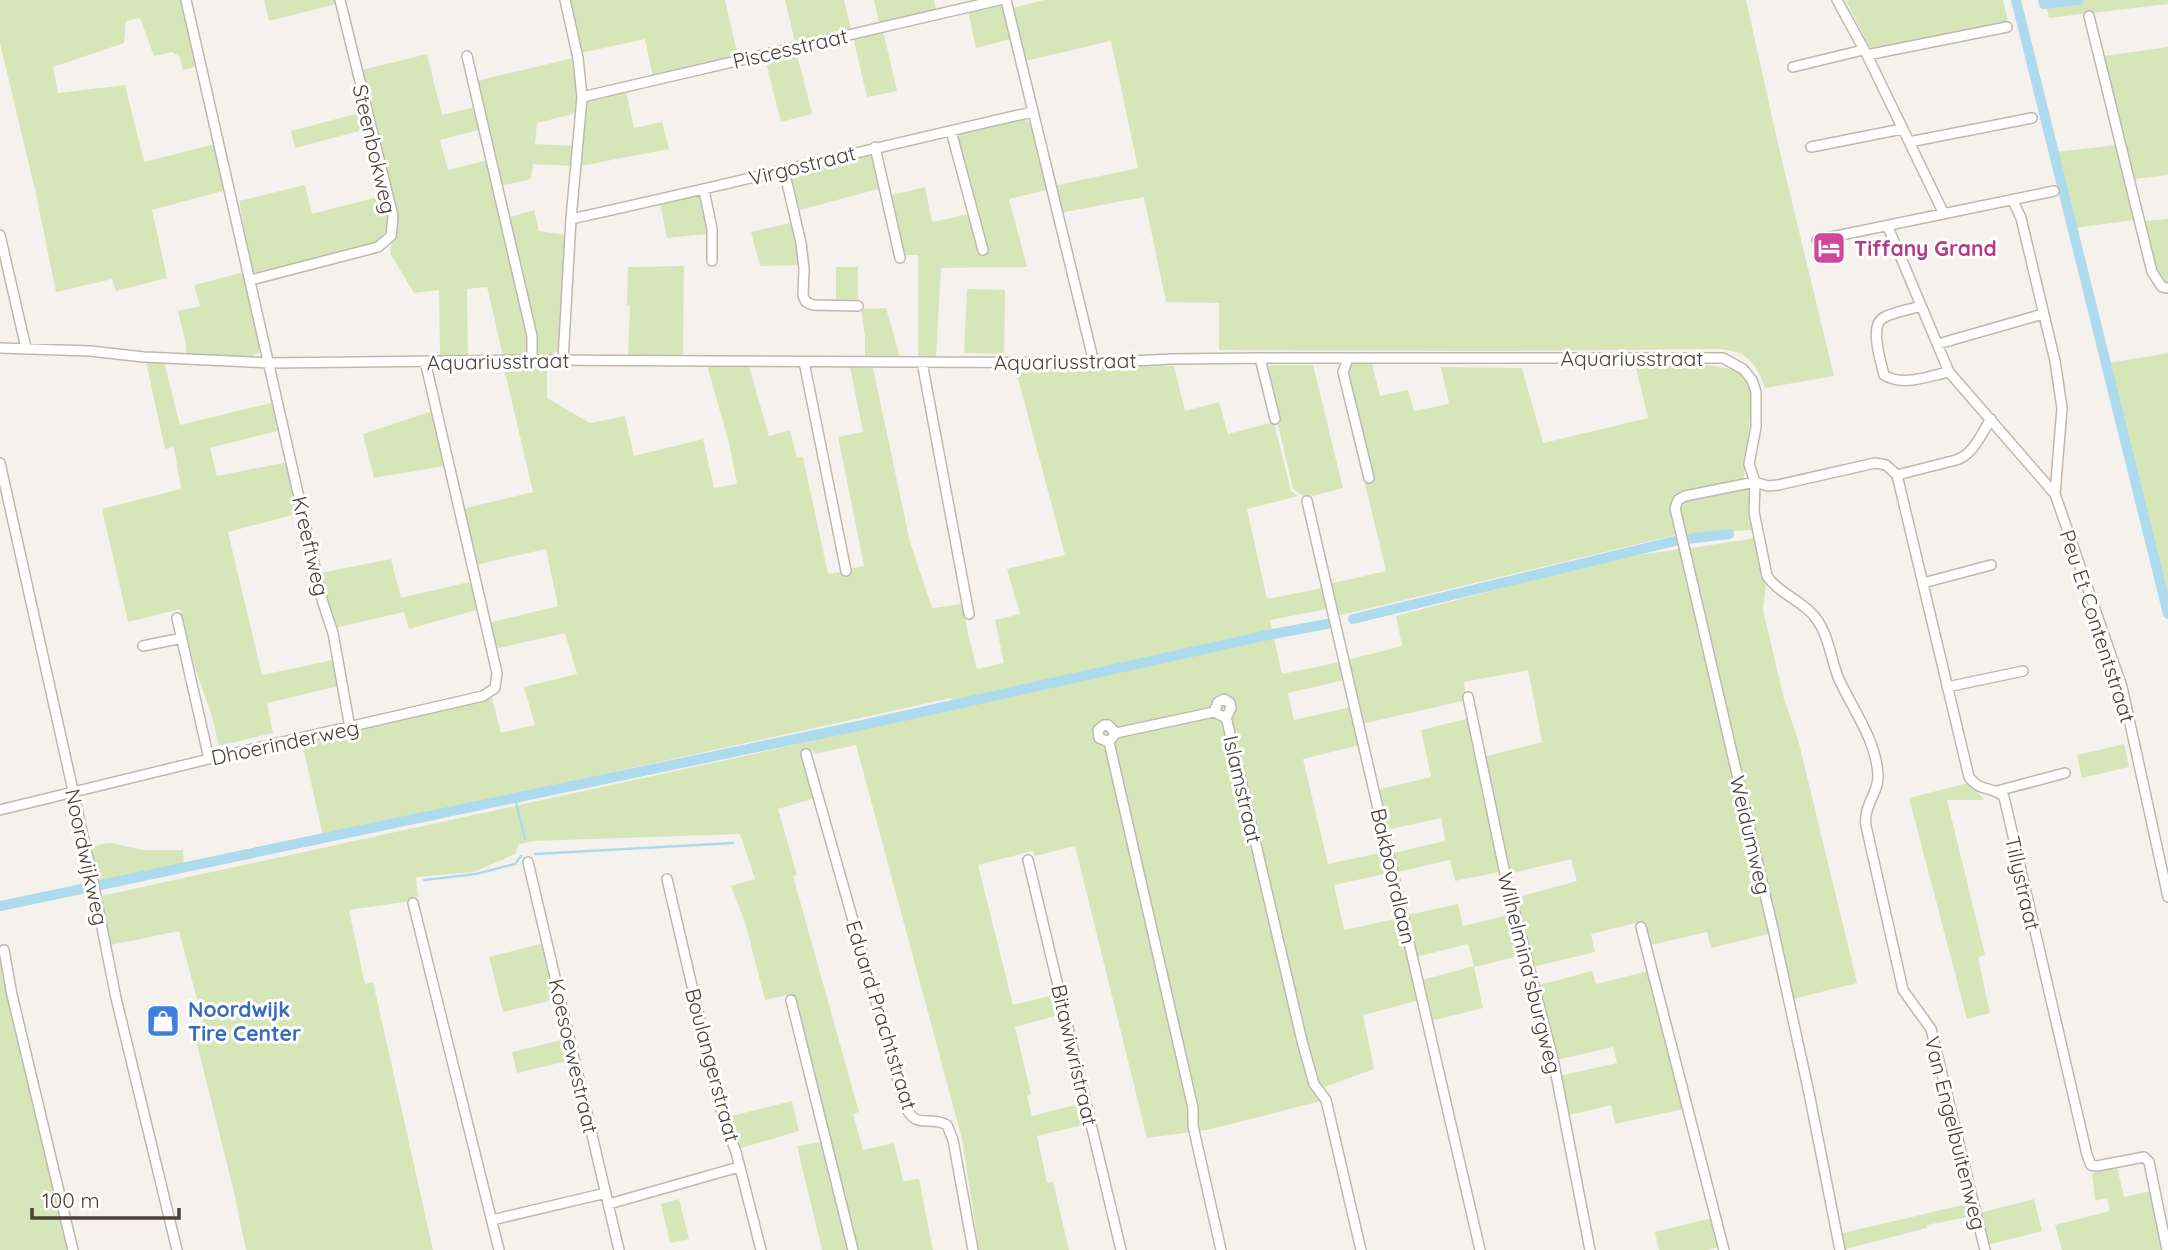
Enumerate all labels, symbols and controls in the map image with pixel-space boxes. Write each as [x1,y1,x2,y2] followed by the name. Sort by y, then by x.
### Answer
[730,22,850,74] street label: Piscesstraat
[347,82,403,216] street label: Steenbokweg
[746,139,858,191] street label: Virgostraat
[1810,229,1848,267] hotel icon: Tiffany Grand
[1854,235,1997,261] place label: Tiffany Grand
[1561,345,1703,371] street label: Aquariusstraat
[426,347,570,375] street label: Aquariusstraat
[993,347,1137,375] street label: Aquariusstraat
[287,494,335,598] street label: Kreeftweg
[2055,526,2141,726] street label: Peu Et Contentstraat
[209,714,361,770] street label: Dhoerinderweg
[1218,733,1268,845] street label: Islamstraat
[1725,773,1777,897] street label: Weidumweg
[60,786,114,928] street label: Noordwijkweg
[1366,806,1422,946] street label: Bakboordlaan
[2000,833,2046,933] street label: Tillystraat
[1492,869,1568,1077] street label: Wilhelmina'sburgweg
[841,917,923,1113] street label: Eduard Prachtstraat
[544,976,604,1136] street label: Koesoewestraat
[1046,982,1104,1128] street label: Bitawiwristraat
[680,985,746,1145] street label: Boulangerstraat
[188,996,301,1046] place label: Noordwijk Tire Center
[144,1002,182,1040] shop icon: Noordwijk Tire Center
[1919,1034,1993,1232] street label: Van Engelbuitenweg
[32,1176,178,1220] scale bar
[42,1187,100,1213] text: 100 m

